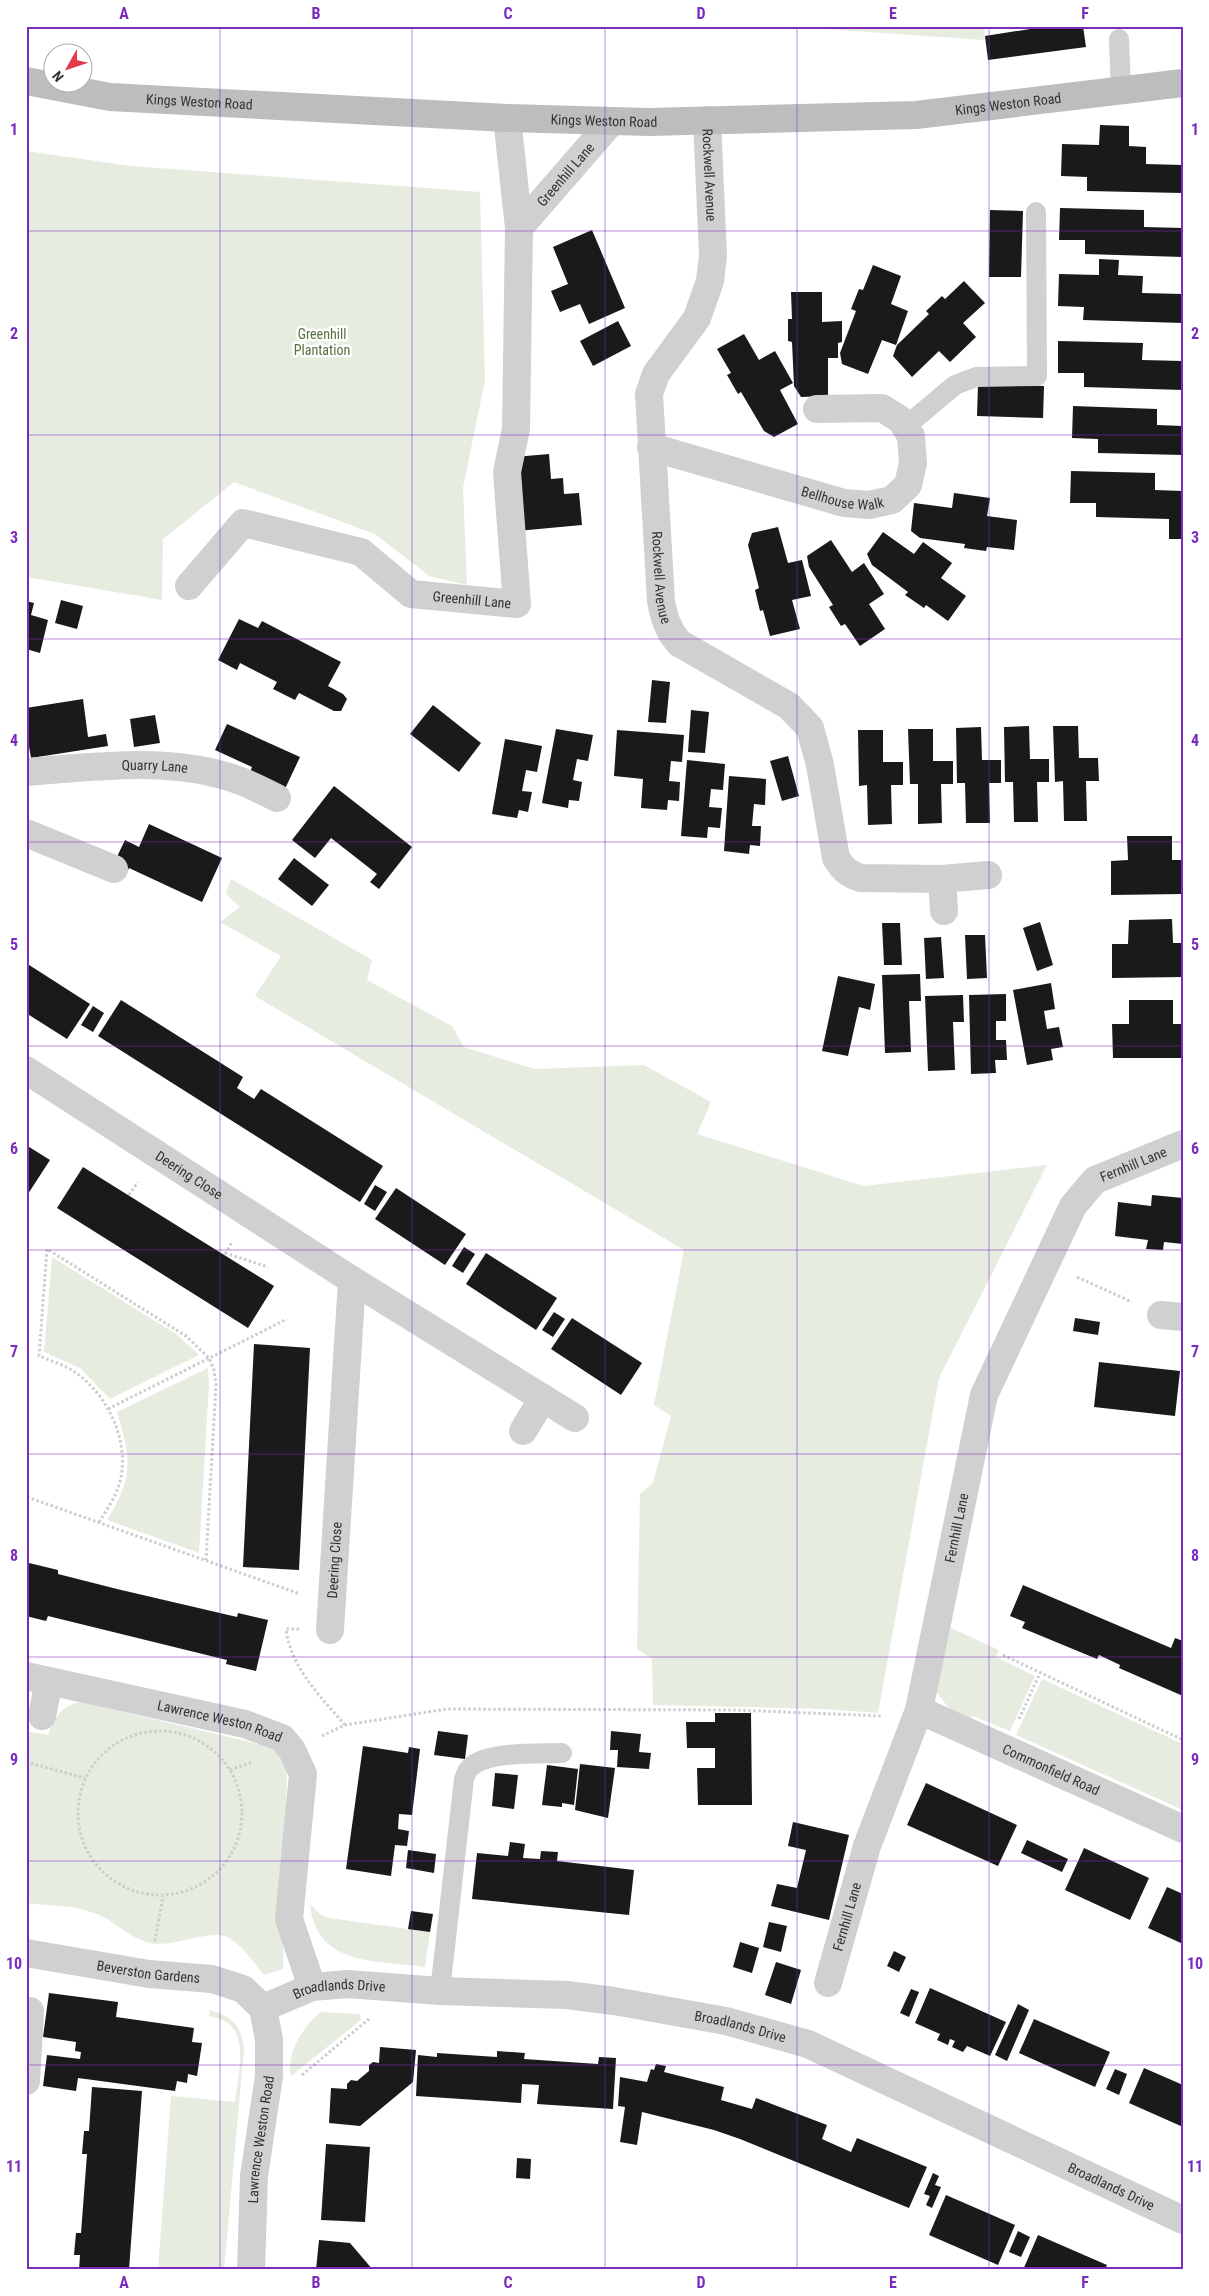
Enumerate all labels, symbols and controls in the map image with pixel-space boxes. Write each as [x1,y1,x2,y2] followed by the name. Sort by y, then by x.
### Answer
[119,4,129,23] text: A
[312,4,321,23] text: B
[503,4,513,23] text: C
[696,4,706,23] text: D
[889,4,897,23] text: E
[1081,4,1089,23] text: F
[42,42,92,92] north arrow
[49,68,67,85] text: N
[954,90,1062,118] street label: Kings Weston Road
[146,91,253,113] street label: Kings Weston Road
[550,111,657,130] street label: Kings Weston Road
[10,120,18,139] text: 1
[1191,120,1199,139] text: 1
[699,128,719,222] street label: Rockwell Avenue
[534,139,598,209] street label: Greenhill Lane
[10,324,18,343] text: 2
[1191,324,1199,343] text: 2
[294,326,350,358] park label: Greenhill Plantation
[799,483,886,513] street label: Bellhouse Walk
[10,528,18,547] text: 3
[1191,528,1199,547] text: 3
[649,531,675,626] street label: Rockwell Avenue
[432,588,512,611] street label: Greenhill Lane
[10,731,18,750] text: 4
[1191,731,1199,750] text: 4
[121,757,189,776] street label: Quarry Lane
[10,935,18,954] text: 5
[1191,935,1199,954] text: 5
[10,1139,18,1158] text: 6
[1191,1139,1199,1158] text: 6
[1098,1143,1169,1185] street label: Fernhill Lane
[153,1148,226,1203] street label: Deering Close
[10,1342,18,1361] text: 7
[1191,1342,1199,1361] text: 7
[942,1491,972,1564] street label: Fernhill Lane
[324,1521,345,1599] street label: Deering Close
[10,1546,18,1565] text: 8
[1191,1546,1199,1565] text: 8
[156,1697,285,1745] street label: Lawrence Weston Road
[1000,1741,1102,1798] street label: Commonfield Road
[10,1750,18,1769] text: 9
[1191,1750,1199,1769] text: 9
[830,1880,864,1953] street label: Fernhill Lane
[6,1954,22,1973] text: 10
[1187,1954,1203,1973] text: 10
[96,1957,201,1986] street label: Beverston Gardens
[290,1976,386,2002] street label: Broadlands Drive
[693,2008,788,2046] street label: Broadlands Drive
[245,2075,277,2204] street label: Lawrence Weston Road
[6,2157,22,2176] text: 11
[1187,2157,1203,2176] text: 11
[1065,2159,1157,2214] street label: Broadlands Drive
[119,2273,129,2292] text: A
[312,2273,321,2292] text: B
[503,2273,513,2292] text: C
[696,2273,706,2292] text: D
[889,2273,897,2292] text: E
[1081,2273,1089,2292] text: F

